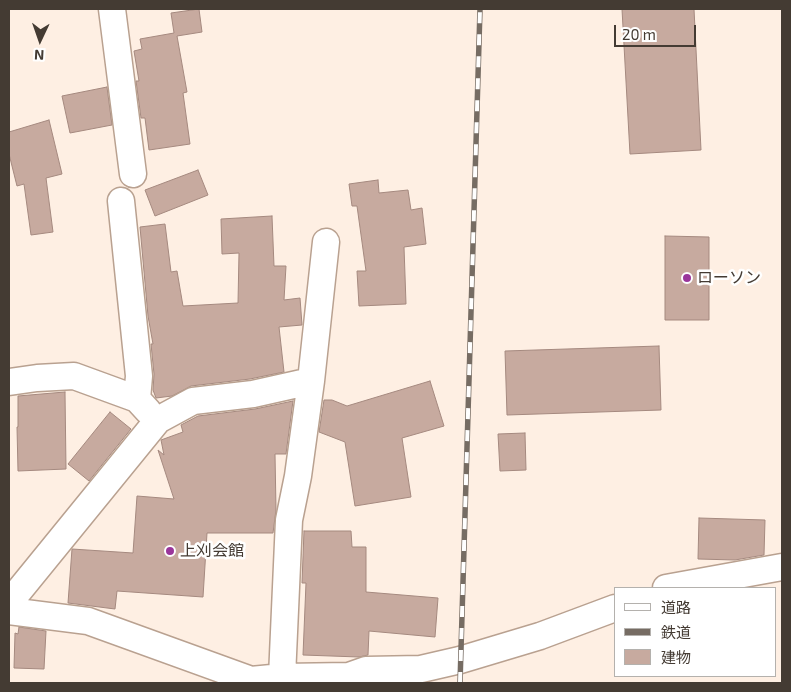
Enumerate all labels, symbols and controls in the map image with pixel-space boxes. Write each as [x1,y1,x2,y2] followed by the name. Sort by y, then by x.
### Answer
[15,15,65,65] north arrow
[616,15,698,47] scale bar
[622,25,656,43] text: 20 m
[34,47,45,64] text: N
[697,268,761,288] place label: ローソン
[681,272,693,284] marker: ローソン
[180,541,244,561] place label: 上刈会館
[164,545,176,557] marker: 上刈会館
[614,587,776,677] legend
[661,598,691,616] text: 道路
[661,623,691,641] text: 鉄道
[661,648,691,666] text: 建物

